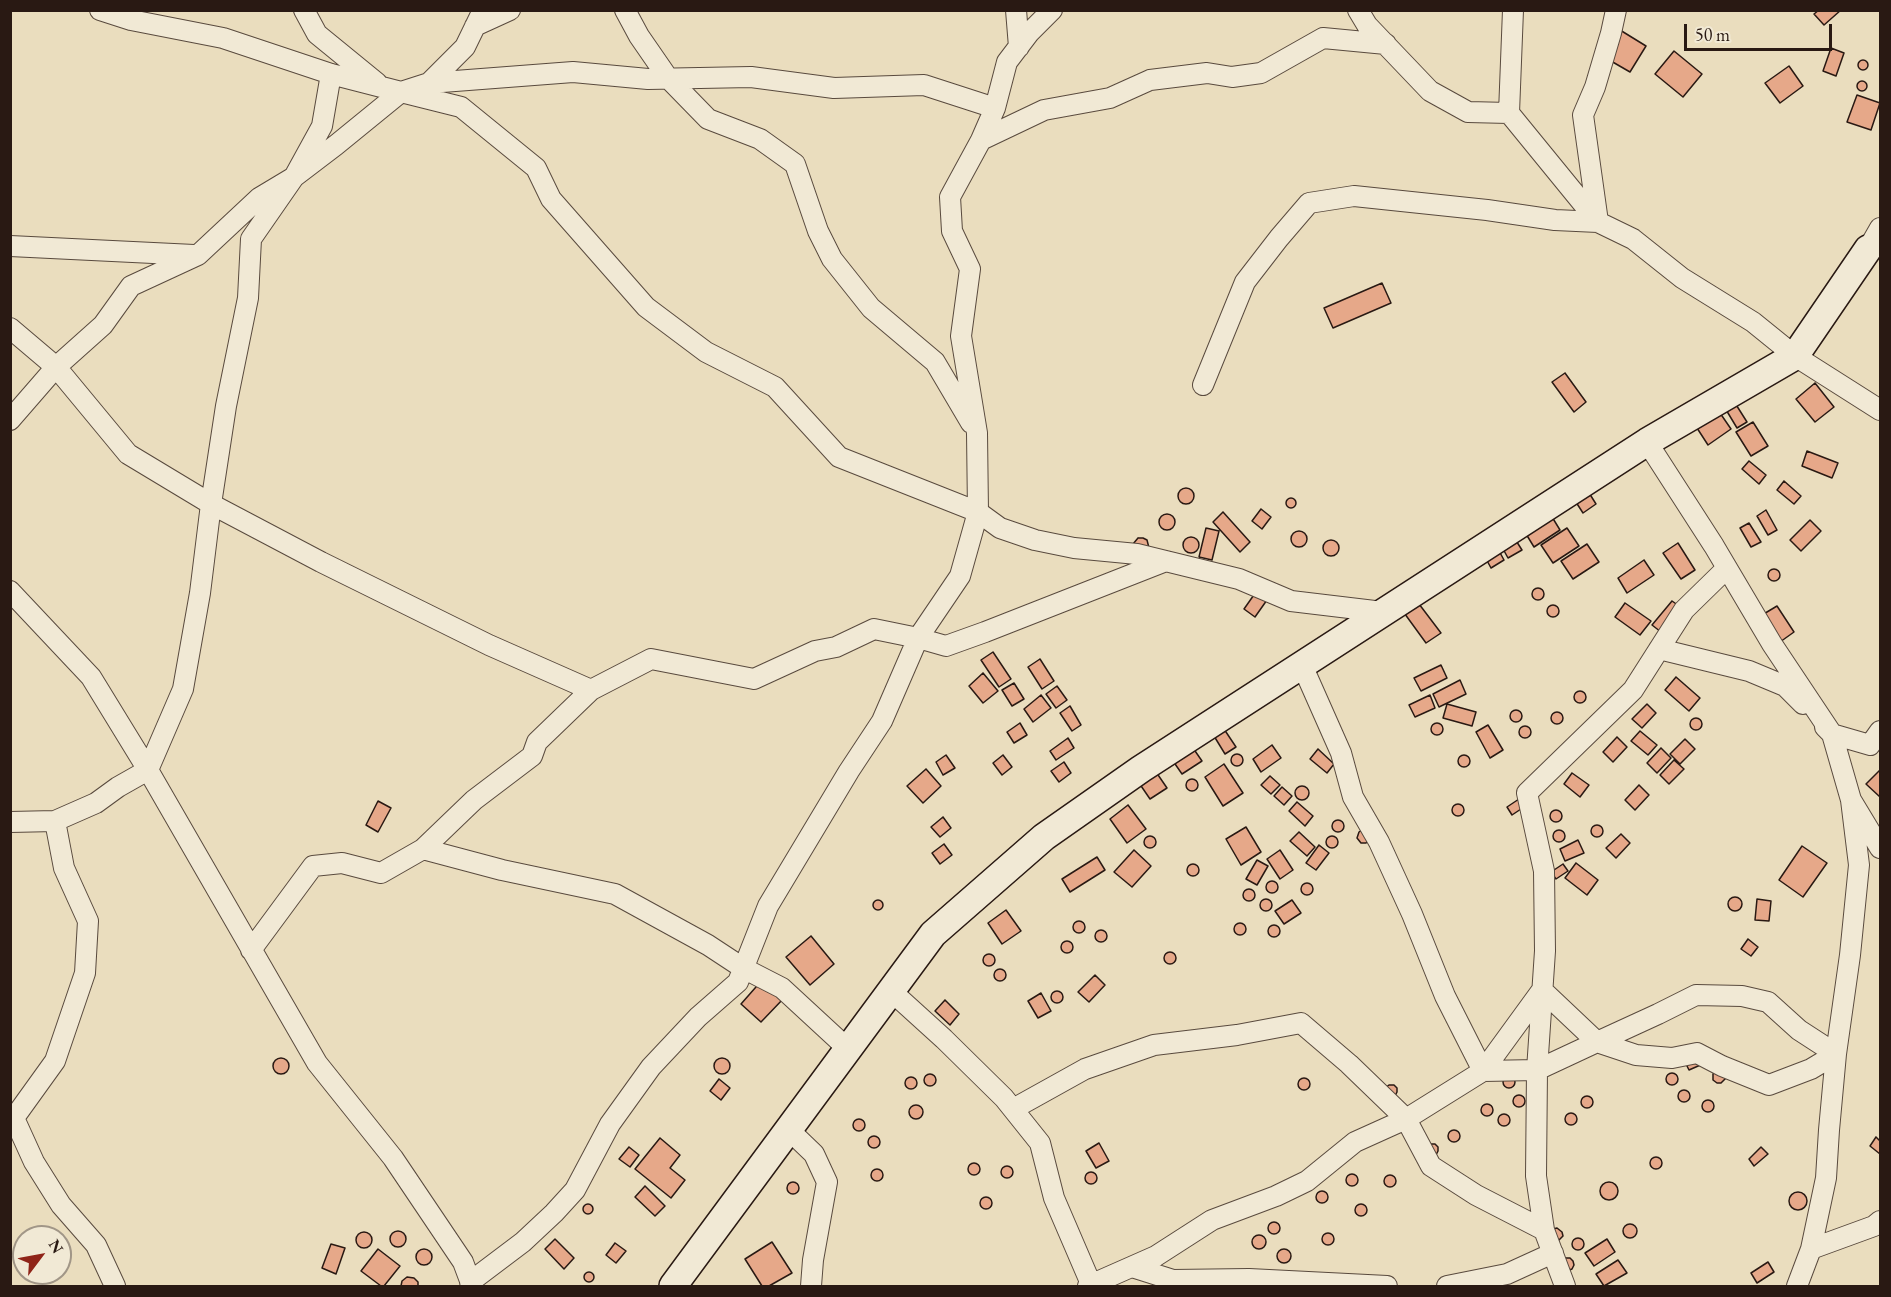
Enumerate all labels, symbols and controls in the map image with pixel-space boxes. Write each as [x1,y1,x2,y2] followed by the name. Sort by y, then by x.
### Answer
[1687,12,1836,50] scale bar
[1695,23,1730,46] text: 50 m
[12,1225,72,1285] north arrow
[44,1235,68,1257] text: N

